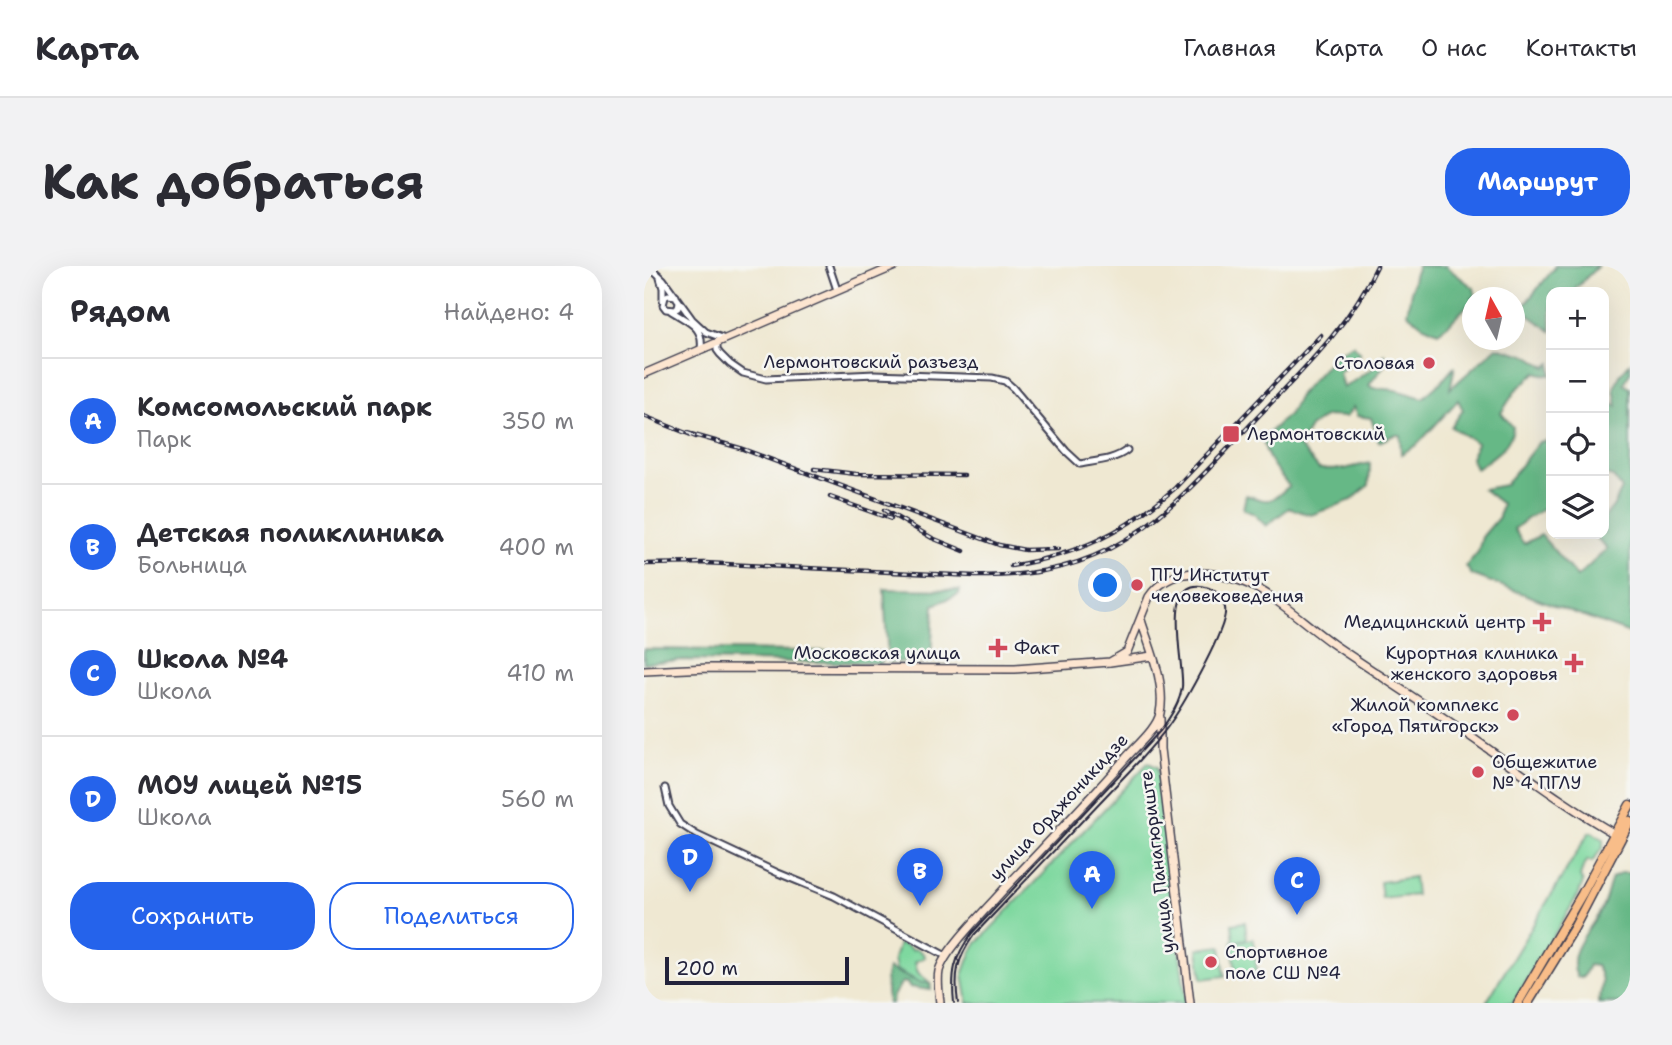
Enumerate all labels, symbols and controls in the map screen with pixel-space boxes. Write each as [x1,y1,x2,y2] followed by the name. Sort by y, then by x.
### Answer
[35,26,139,71] text: Карта
[1183,32,1276,64] text: Главная
[1314,32,1383,64] text: Карта
[1421,32,1487,64] text: О нас
[1525,32,1637,64] text: Контакты
[1445,148,1630,216] button: Маршрут
[42,149,424,215] text: Как добраться
[1462,287,1525,350] north arrow
[1546,287,1609,539] map controls
[1546,287,1609,350] button: +
[70,291,170,332] text: Рядом
[444,297,574,327] text: Найдено: 4
[764,350,979,374] street label: Лермонтовский разъезд
[1546,350,1609,413] button: −
[1334,351,1415,375] place label: Столовая
[1421,355,1437,371] marker: Столовая
[137,389,432,424] text: Комсомольский парк
[84,406,102,436] text: A
[501,406,574,436] text: 350 m
[1546,413,1609,476] button: locate
[1247,422,1385,446] place label: Лермонтовский
[137,424,192,454] text: Парк
[1221,424,1241,444] marker: Лермонтовский
[1546,476,1609,539] button: layers
[137,515,444,550] text: Детская поликлиника
[86,532,100,562] text: B
[498,532,574,562] text: 400 m
[137,550,247,580] text: Больница
[1151,563,1304,608] place label: ПГУ Институт человековедения
[1088,568,1122,602] your location
[1129,577,1145,593] marker: ПГУ Институт человековедения
[1344,610,1526,634] place label: Медицинский центр
[1532,612,1552,632] marker: Медицинский центр
[1014,636,1060,660] place label: Факт
[988,638,1008,658] marker: Факт
[137,641,288,676] text: Школа №4
[794,641,960,665] street label: Московская улица
[1385,641,1558,686] place label: Курортная клиника женского здоровья
[1564,653,1584,673] marker: Курортная клиника женского здоровья
[86,658,100,688] text: C
[506,658,574,688] text: 410 m
[137,676,212,706] text: Школа
[1332,693,1499,738] place label: Жилой комплекс «Город Пятигорск»
[1505,707,1521,723] marker: Жилой комплекс «Город Пятигорск»
[984,728,1134,886] street label: улица Орджоникидзе
[1492,750,1597,795] place label: Общежитие № 4 ПГЛУ
[1470,764,1486,780] marker: Общежитие № 4 ПГЛУ
[137,767,362,802] text: МОУ лицей №15
[1134,769,1180,955] street label: улица Панагюриште
[85,784,101,814] text: D
[501,784,574,814] text: 560 m
[137,802,212,832] text: Школа
[667,834,713,892] pin: D
[897,848,943,906] pin: B
[1069,851,1115,909] pin: A
[1274,857,1320,915] pin: C
[70,882,315,950] button: Сохранить
[329,882,574,950] button: Поделиться
[1225,940,1341,985] place label: Спортивное поле СШ №4
[665,954,849,986] scale bar
[1203,954,1219,970] marker: Спортивное поле СШ №4
[676,956,738,981] text: 200 m

